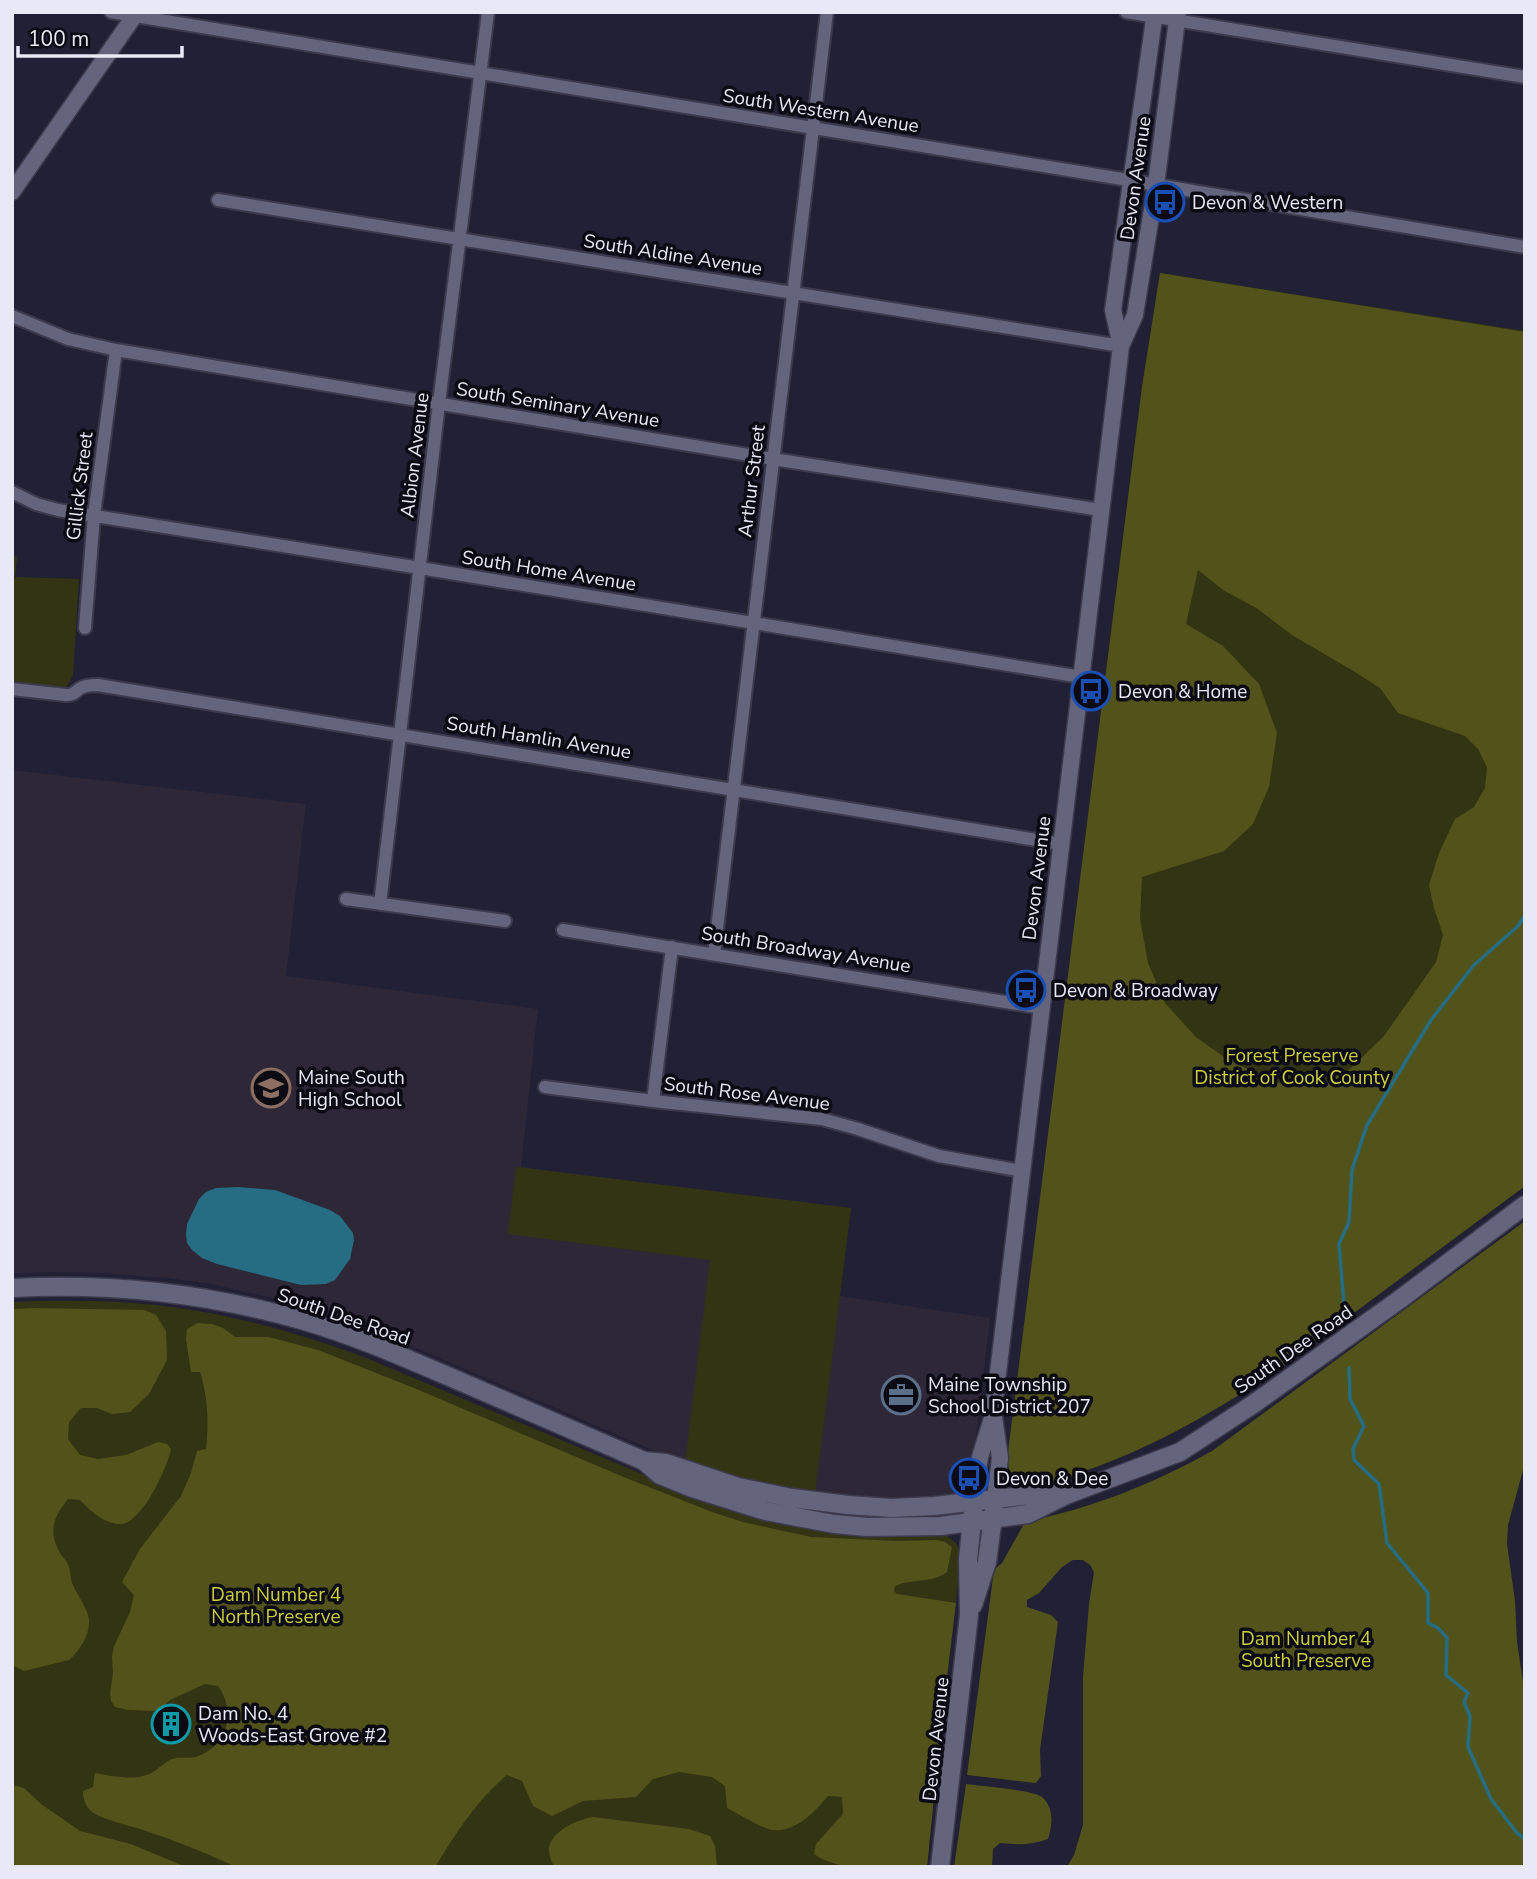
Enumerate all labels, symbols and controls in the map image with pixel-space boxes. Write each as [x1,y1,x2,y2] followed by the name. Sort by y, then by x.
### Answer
[18,14,182,58] scale bar
[28,25,89,53] text: 100 m
[721,83,921,139] street label: South Western Avenue
[1114,115,1158,242] street label: Devon Avenue
[1144,181,1186,223] bus stop icon: Devon & Western
[1192,190,1343,216] place label: Devon & Western
[582,228,764,282] street label: South Aldine Avenue
[454,376,661,434] street label: South Seminary Avenue
[394,391,436,519] street label: Albion Avenue
[732,423,772,539] street label: Arthur Street
[60,430,100,542] street label: Gillick Street
[460,544,638,598] street label: South Home Avenue
[1070,670,1112,712] bus stop icon: Devon & Home
[1118,679,1247,705] place label: Devon & Home
[445,711,633,765] street label: South Hamlin Avenue
[1016,815,1057,942] street label: Devon Avenue
[699,921,912,979] street label: South Broadway Avenue
[1005,969,1047,1011] bus stop icon: Devon & Broadway
[1053,978,1218,1004] place label: Devon & Broadway
[1194,1043,1390,1091] park label: Forest Preserve District of Cook County
[298,1065,405,1113] place label: Maine South High School
[250,1067,292,1109] school or university icon: Maine South High School
[662,1071,831,1117] street label: South Rose Avenue
[274,1282,413,1352] street label: South Dee Road
[1229,1299,1358,1400] street label: South Dee Road
[928,1372,1091,1420] place label: Maine Township School District 207
[880,1374,922,1416] office icon: Maine Township School District 207
[948,1457,990,1499] bus stop icon: Devon & Dee
[996,1466,1108,1492] place label: Devon & Dee
[211,1582,341,1630] park label: Dam Number 4 North Preserve
[1241,1626,1371,1674] park label: Dam Number 4 South Preserve
[917,1676,955,1802] street label: Devon Avenue
[198,1701,387,1749] place label: Dam No. 4 Woods-East Grove #2
[150,1703,192,1745] building icon: Dam No. 4 Woods-East Grove #2

